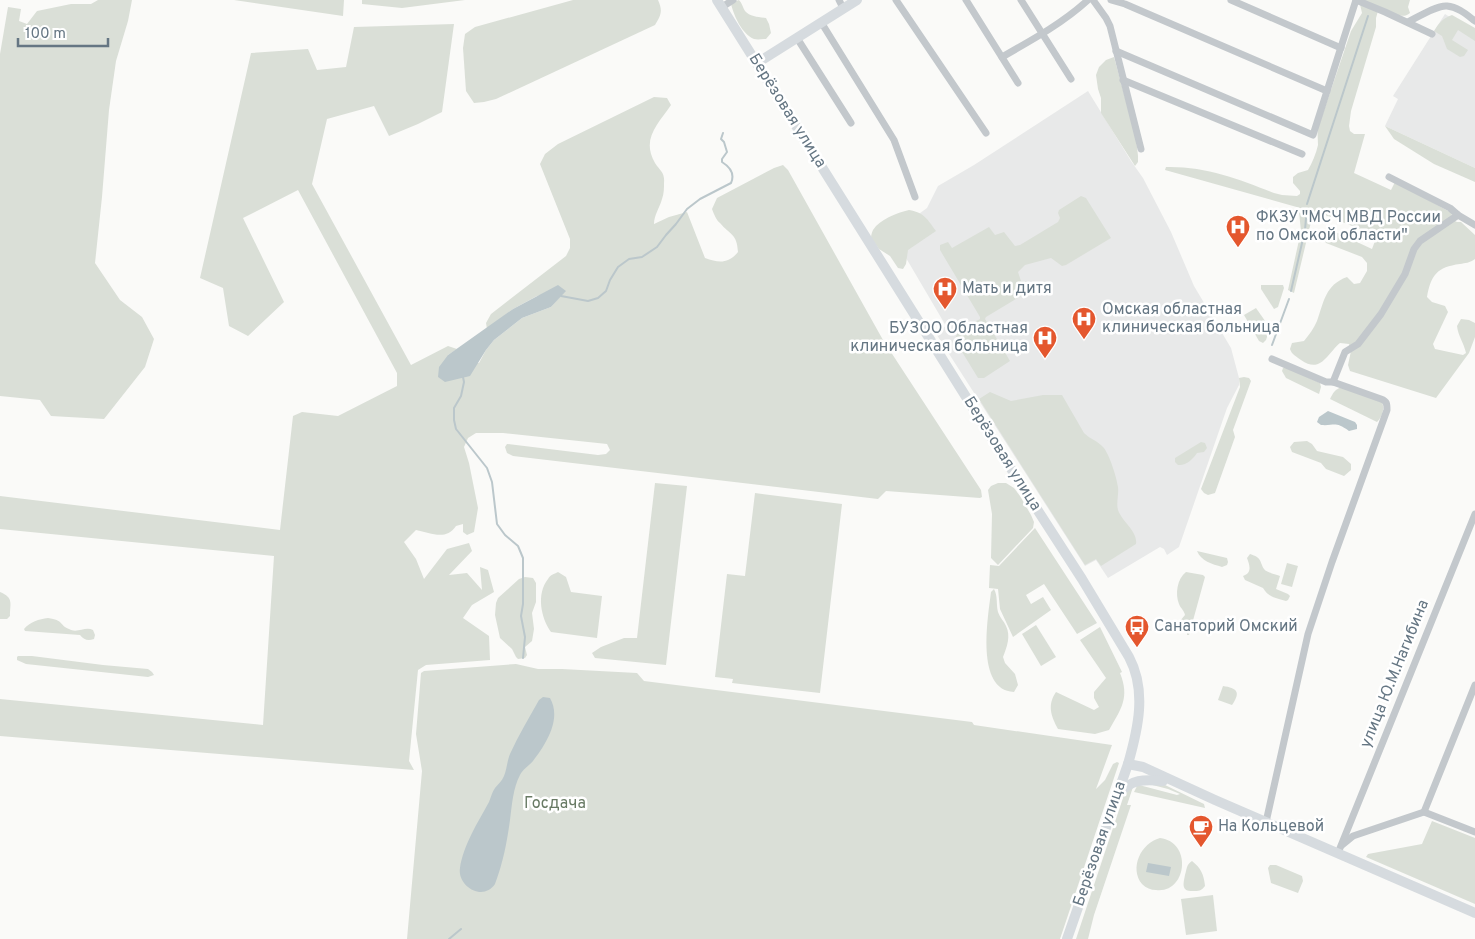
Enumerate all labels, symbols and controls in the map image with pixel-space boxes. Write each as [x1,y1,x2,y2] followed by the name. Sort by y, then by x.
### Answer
[18,15,108,47] scale bar
[25,25,66,44] text: 100 m
[744,50,830,172] street label: Берёзовая улица
[1256,208,1441,246] place label: ФКЗУ "МСЧ МВД России по Омской области"
[1225,214,1251,248] hospital icon: ФКЗУ "МСЧ МВД России по Омской области"
[932,276,958,310] hospital icon: Мать и дитя
[962,279,1052,299] place label: Мать и дитя
[1102,300,1280,338] place label: Омская областная клиническая больница
[1071,306,1097,340] hospital icon: Омская областная клиническая больница
[850,319,1028,357] place label: БУЗОО Областная клиническая больница
[1032,325,1058,359] hospital icon: БУЗОО Областная клиническая больница
[959,393,1045,515] street label: Берёзовая улица
[1356,597,1434,751] street label: улица Ю.М.Нагибина
[1124,614,1150,648] bus stop icon: Санаторий Омский
[1154,617,1298,637] place label: Санаторий Омский
[1069,779,1131,909] street label: Берёзовая улица
[524,794,586,814] park label: Госдача
[1188,814,1214,848] cafe icon: На Кольцевой
[1218,817,1324,837] place label: На Кольцевой

